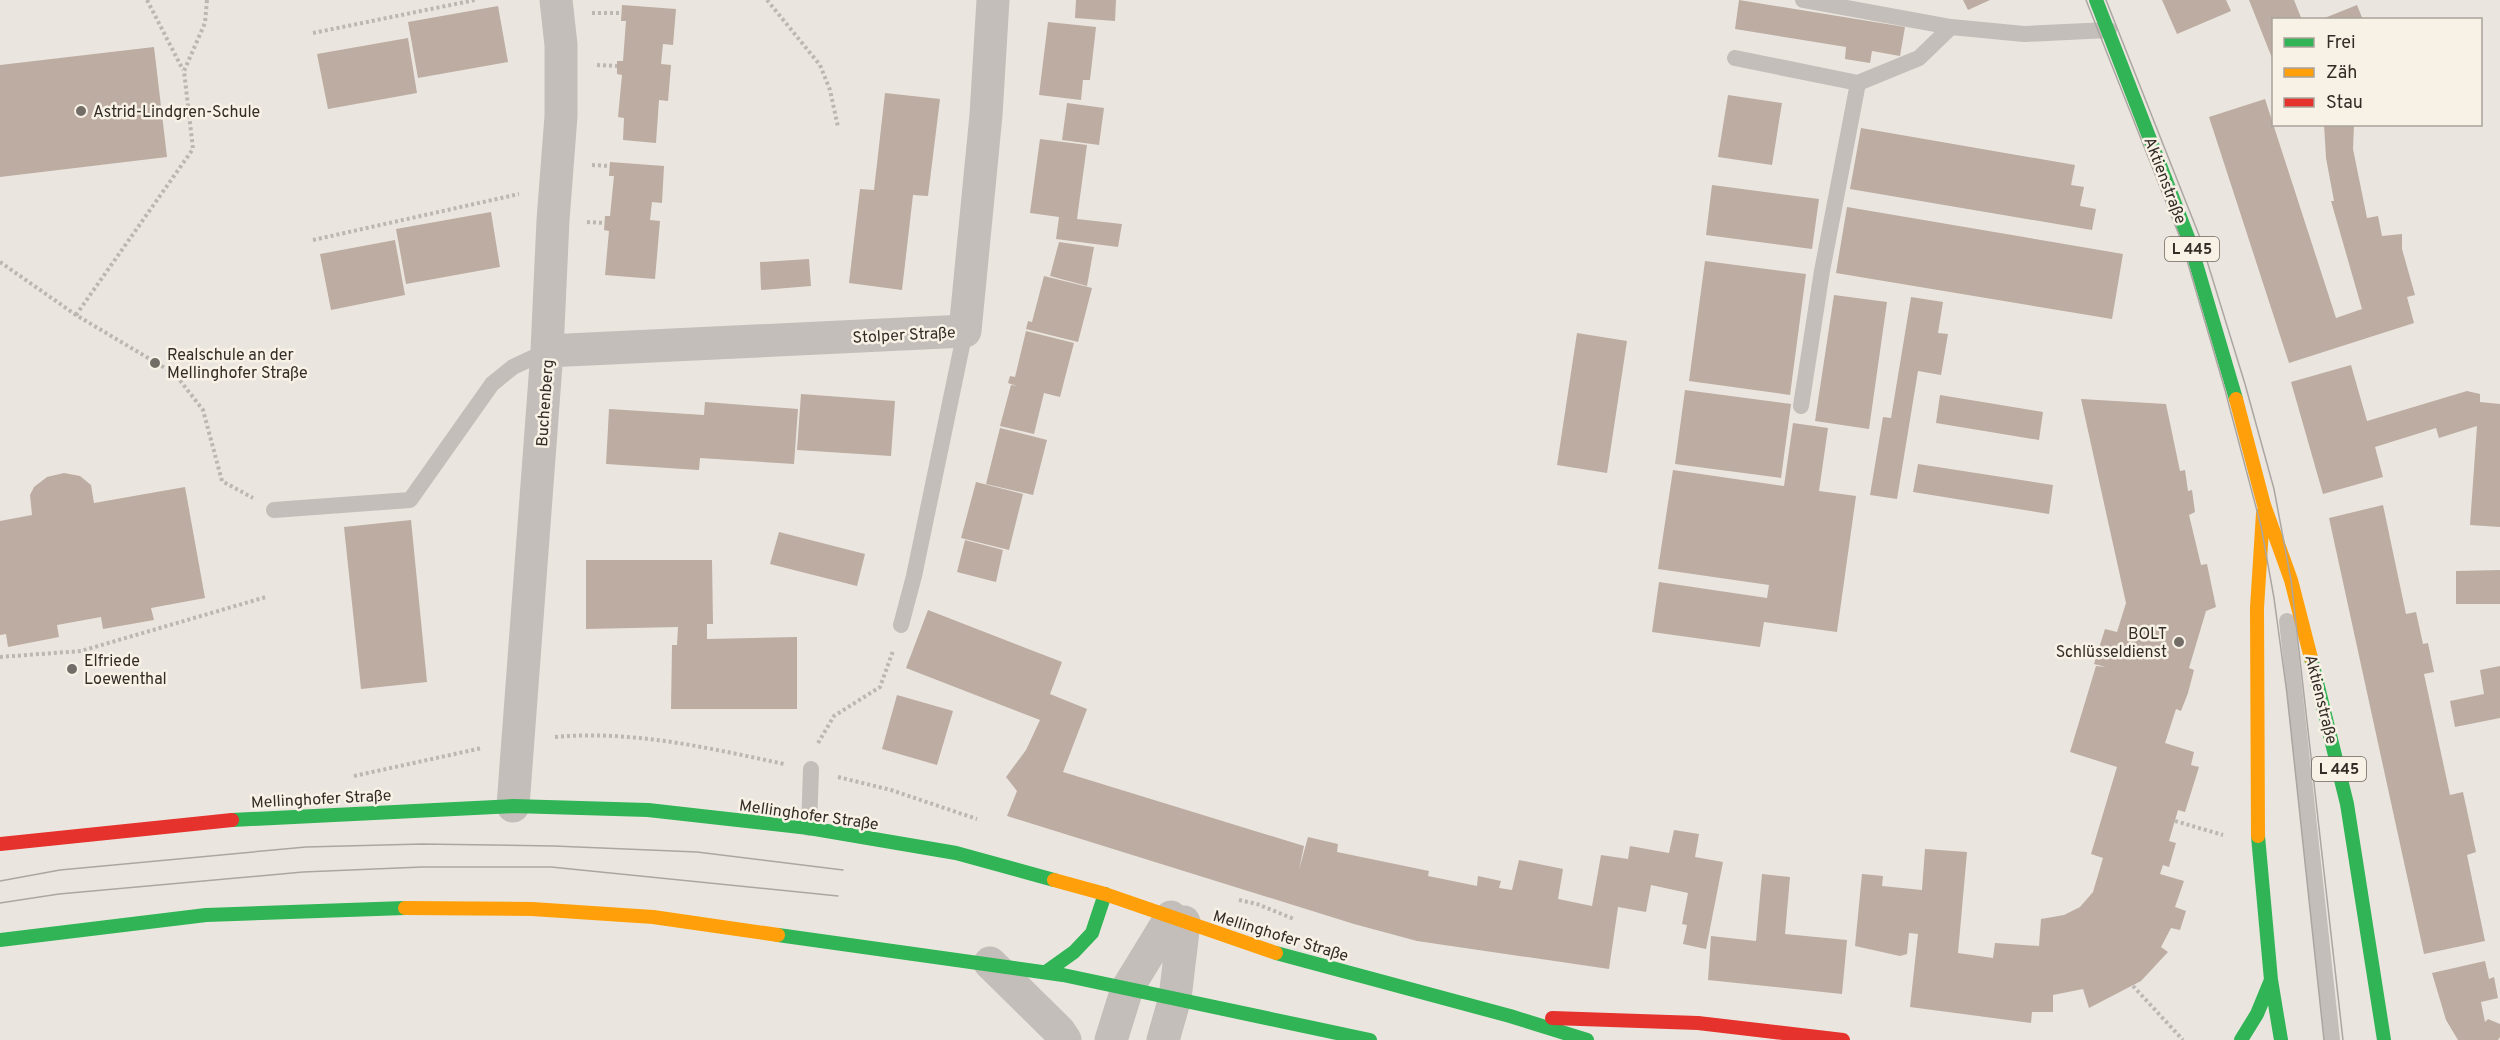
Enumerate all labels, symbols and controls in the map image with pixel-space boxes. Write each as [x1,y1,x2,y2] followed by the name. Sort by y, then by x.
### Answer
[2272,18,2482,126] legend
[2326,32,2356,55] text: Frei
[2326,62,2357,85] text: Zäh
[2326,92,2363,115] text: Stau
[93,103,260,123] place label: Astrid-Lindgren-Schule
[74,104,88,118] marker: Astrid-Lindgren-Schule
[2138,135,2190,227] street label: Aktienstraße
[2165,237,2219,261] road number: L 445
[852,323,956,349] street label: Stolper Straße
[167,346,308,384] place label: Realschule an der Mellinghofer Straße
[148,356,162,370] marker: Realschule an der Mellinghofer Straße
[533,359,559,447] street label: Buchenberg
[2056,625,2167,663] place label: BOLT Schlüsseldienst
[2172,635,2186,649] marker: BOLT Schlüsseldienst
[84,652,167,690] place label: Elfriede Loewenthal
[2299,653,2341,746] street label: Aktienstraße
[65,662,79,676] marker: Elfriede Loewenthal
[2312,757,2366,781] road number: L 445
[250,786,392,814] street label: Mellinghofer Straße
[738,796,880,836] street label: Mellinghofer Straße
[1210,907,1351,967] street label: Mellinghofer Straße

